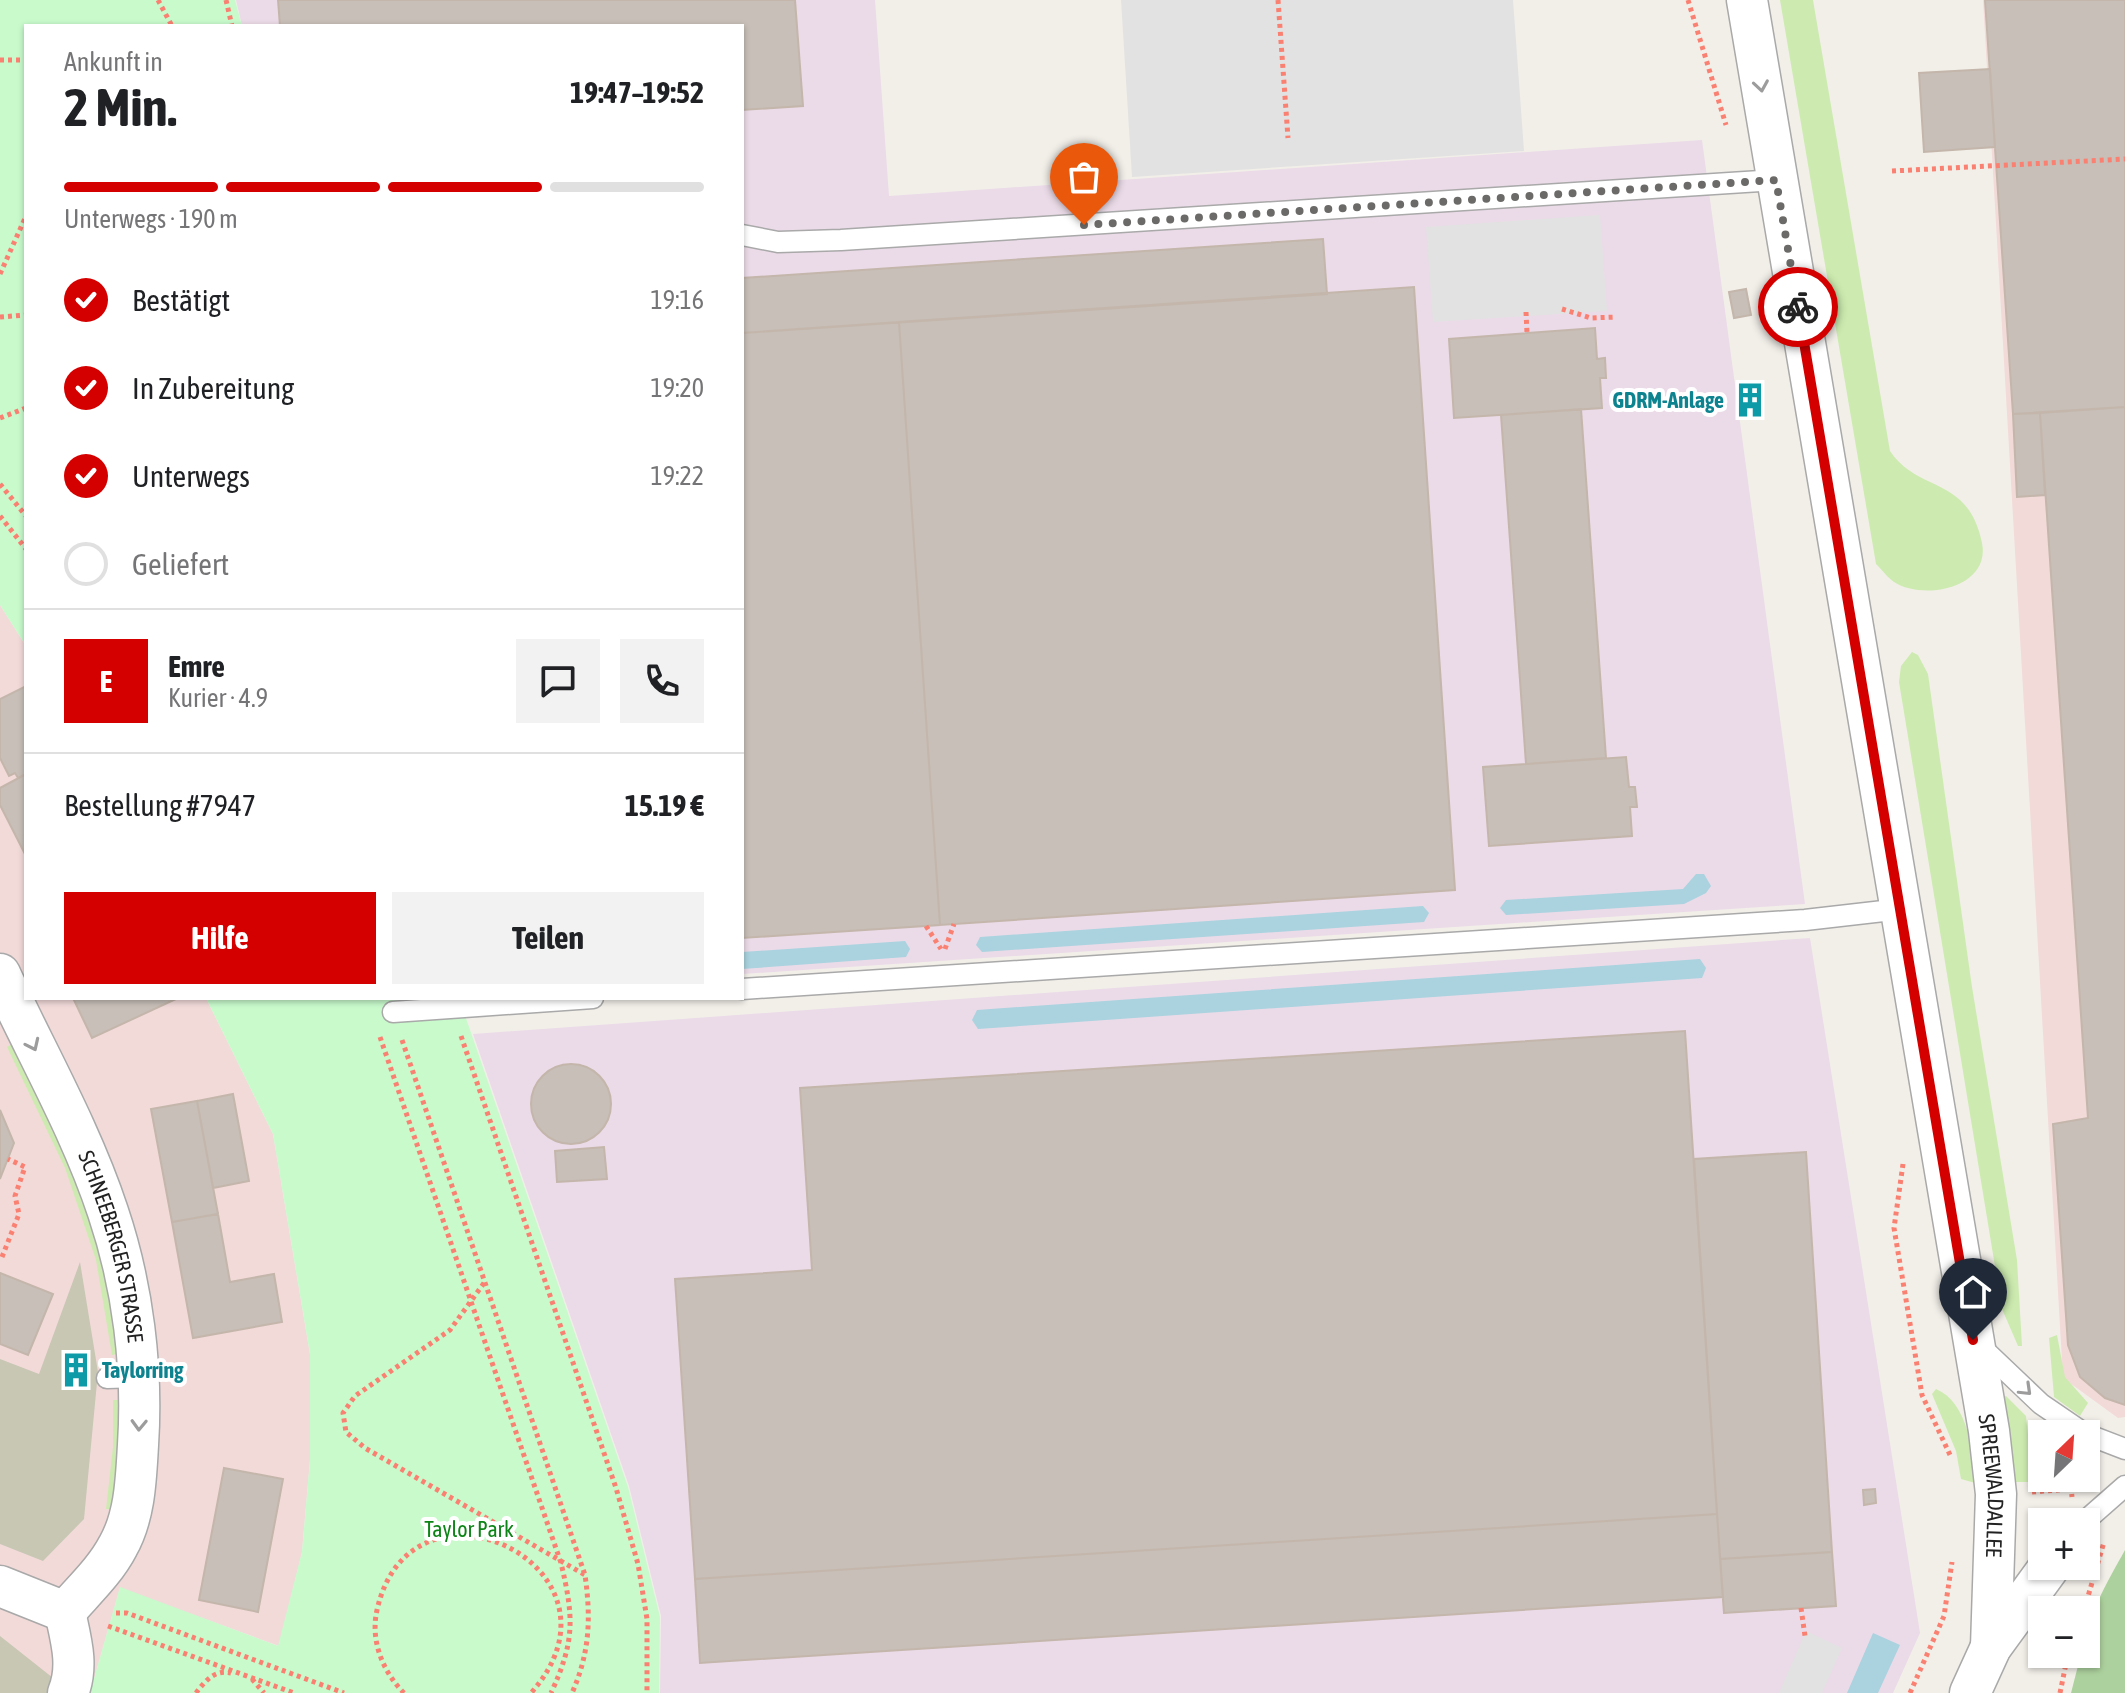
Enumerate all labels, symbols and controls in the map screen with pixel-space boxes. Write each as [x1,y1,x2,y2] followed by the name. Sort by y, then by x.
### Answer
[64,47,163,77] text: Ankunft in
[570,75,704,109] text: 19:47–19:52
[64,77,177,137] text: 2 Min.
[1752,80,1769,93] one-way arrow
[1050,143,1118,225] pin
[1062,155,1106,199] icon: bag
[64,204,238,234] text: Unterwegs · 190 m
[1758,267,1838,347] courier
[64,278,108,322] icon: check
[132,283,230,317] text: Bestätigt
[650,285,704,315] text: 19:16
[1776,285,1820,329] icon: bike
[64,366,108,410] icon: check
[132,371,294,405] text: In Zubereitung
[650,373,704,403] text: 19:20
[1731,381,1769,419] building icon: GDRM-Anlage
[1612,387,1724,413] place label: GDRM-Anlage
[64,454,108,498] icon: check
[132,459,250,493] text: Unterwegs
[650,461,704,491] text: 19:22
[132,547,229,581] text: Geliefert
[516,639,600,723] button: chat
[620,639,704,723] button: phone
[168,649,225,683] text: Emre
[100,664,112,698] text: E
[168,683,268,713] text: Kurier · 4.9
[64,788,256,822] text: Bestellung #7947
[625,788,704,822] text: 15.19 €
[64,892,376,984] button: Hilfe
[392,892,704,984] button: Teilen
[23,1036,39,1051] one-way arrow
[73,1147,149,1344] street label: SCHNEEBERGER STRASSE
[1939,1258,2007,1340] pin
[1951,1270,1995,1314] icon: home
[57,1351,95,1389] building icon: Taylorring
[102,1357,184,1383] place label: Taylorring
[2017,1381,2031,1396] one-way arrow
[1973,1412,2009,1558] street label: SPREEWALDALLEE
[130,1419,148,1432] one-way arrow
[2028,1420,2100,1492] north arrow
[2028,1420,2100,1668] map controls
[2028,1508,2100,1580] button: +
[424,1516,514,1542] park label: Taylor Park
[2028,1596,2100,1668] button: −

